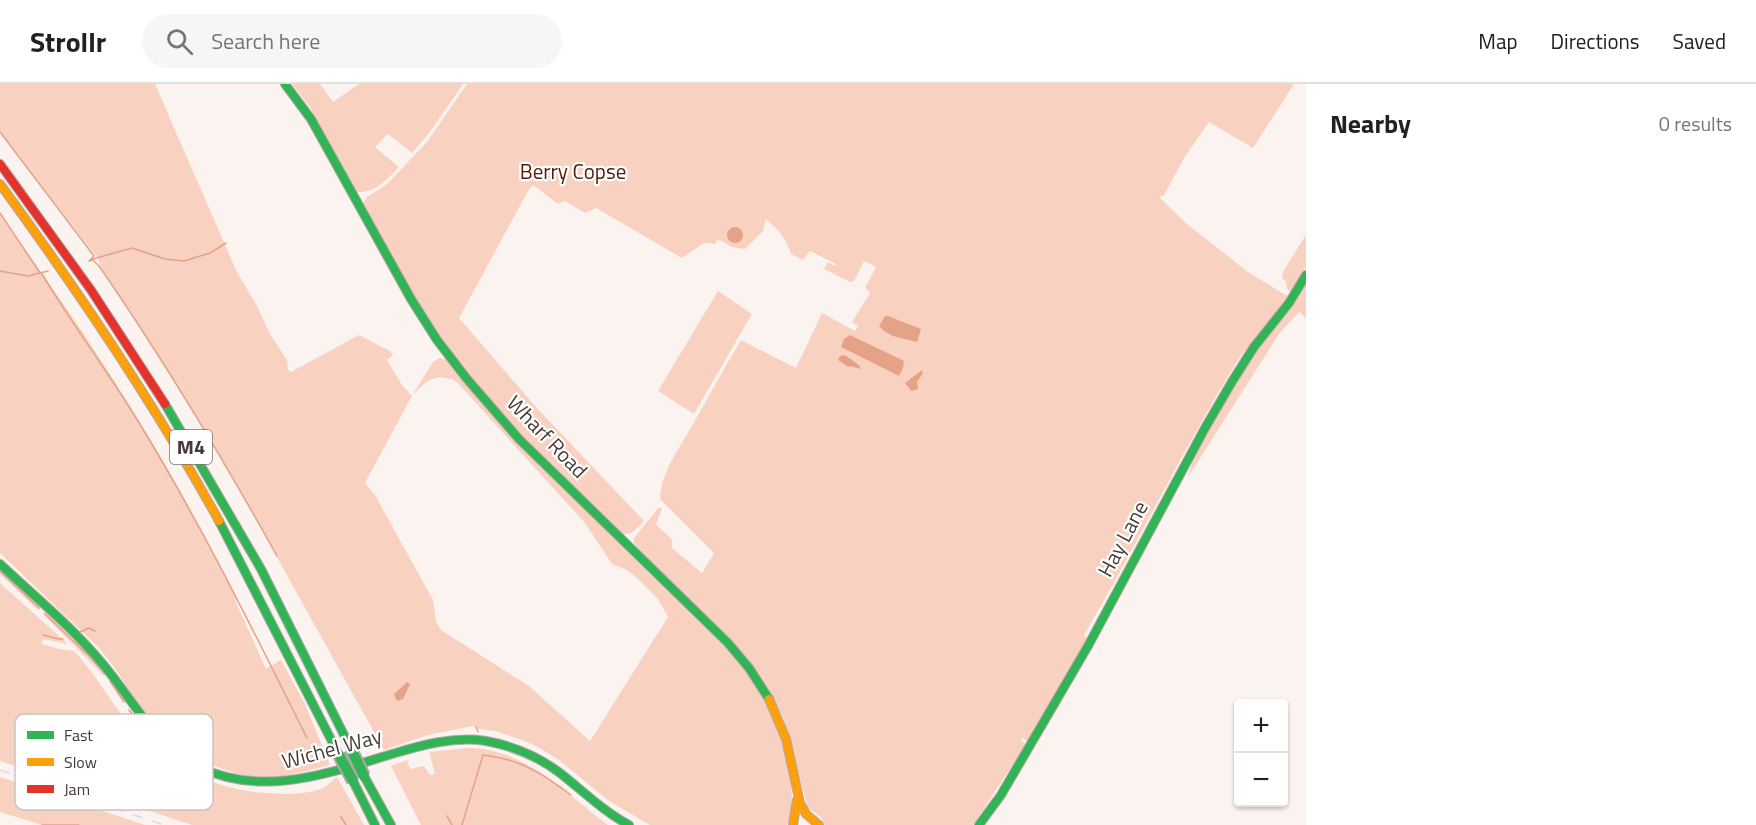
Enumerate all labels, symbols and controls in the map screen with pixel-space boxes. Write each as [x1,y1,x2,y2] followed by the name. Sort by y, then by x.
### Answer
[142,14,562,68] search box
[30,20,106,63] text: Strollr
[211,24,320,58] text: Search here
[163,25,196,58] icon: search
[1478,25,1518,57] text: Map
[1551,25,1640,57] text: Directions
[1673,25,1726,57] text: Saved
[1330,104,1411,143] text: Nearby
[1659,108,1732,139] text: 0 results
[520,155,626,187] park label: Berry Copse
[500,388,596,485] street label: Wharf Road
[170,430,212,464] road number: M4
[1089,495,1155,582] street label: Hay Lane
[1234,699,1288,807] map controls
[1234,699,1288,753] button: +
[15,714,213,810] legend
[278,719,385,777] street label: Wichel Way
[64,723,93,747] text: Fast
[64,750,97,774] text: Slow
[1234,753,1288,807] button: −
[64,777,90,801] text: Jam

